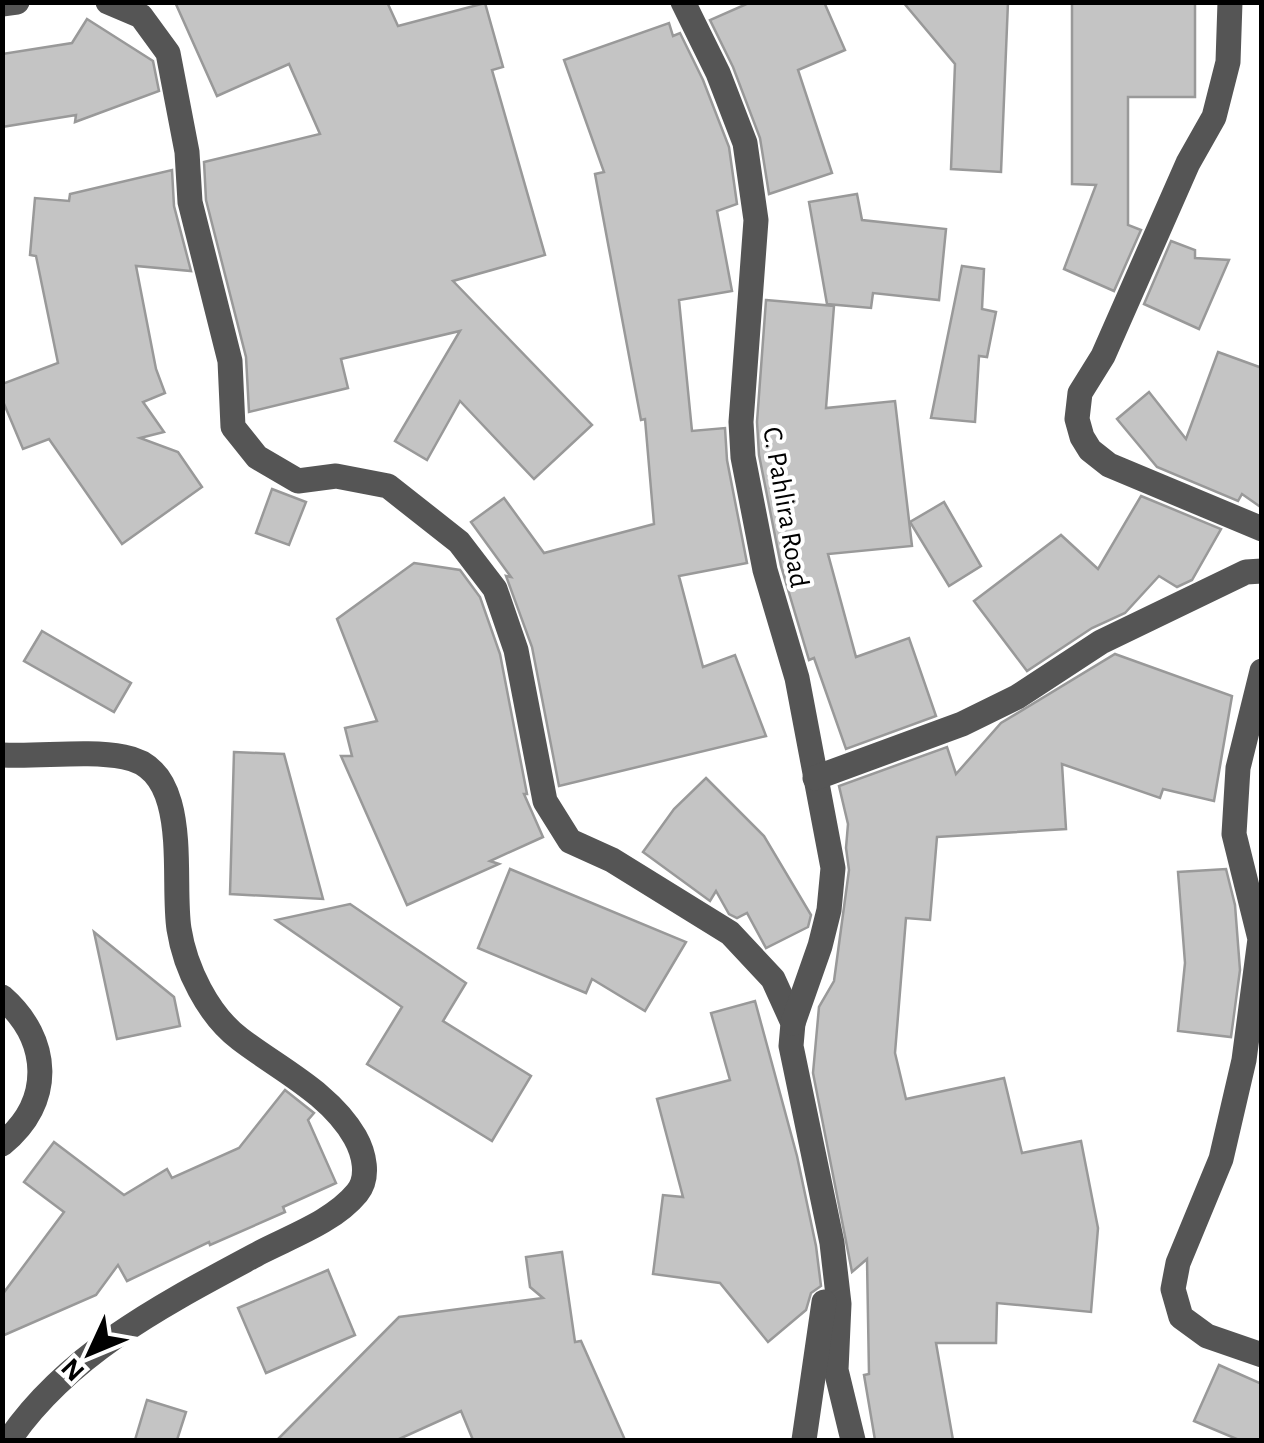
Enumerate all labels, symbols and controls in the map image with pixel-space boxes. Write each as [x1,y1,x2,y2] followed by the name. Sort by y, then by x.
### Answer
[757,425,813,590] street label: C. Pahlira Road
[40,1303,140,1403] north arrow
[57,1352,90,1386] text: N

